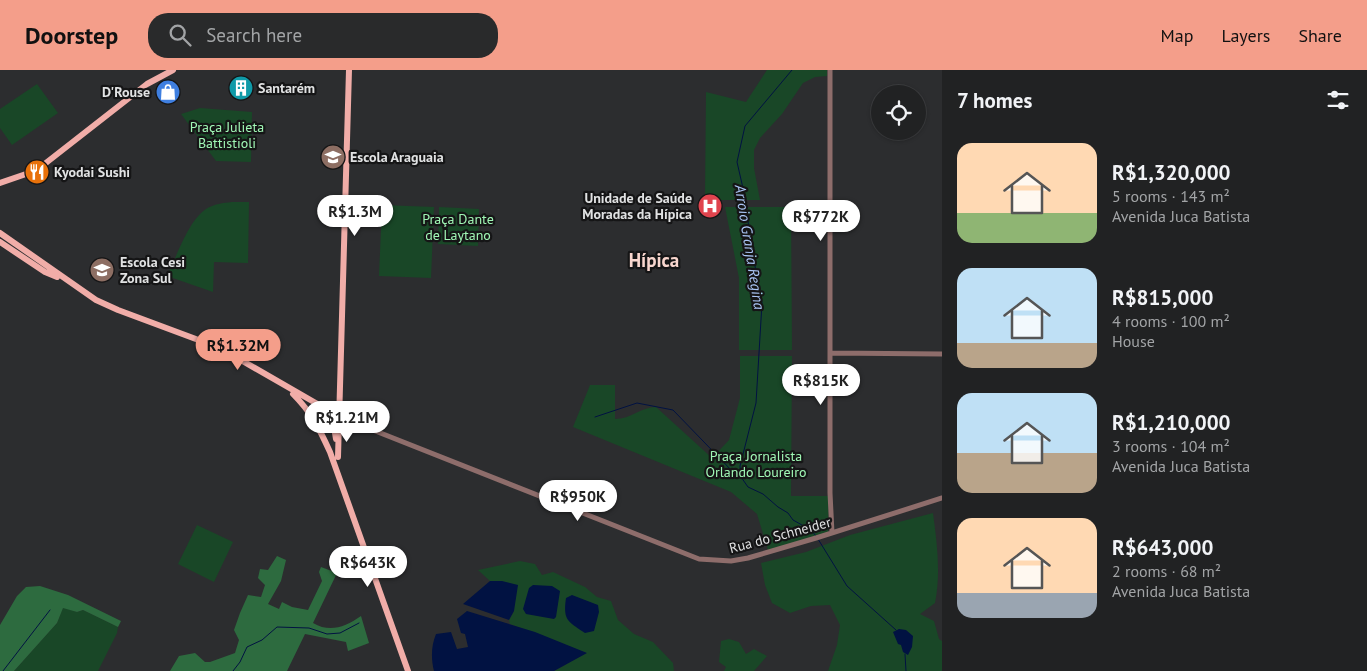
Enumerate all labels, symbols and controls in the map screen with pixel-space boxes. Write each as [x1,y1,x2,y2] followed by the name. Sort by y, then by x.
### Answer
[148,13,498,58] search box
[25,20,118,51] text: Doorstep
[166,21,194,49] icon: search
[206,23,302,47] text: Search here
[1161,24,1193,47] text: Map
[1221,24,1270,47] text: Layers
[1298,24,1342,47] text: Share
[228,75,254,101] building icon: Santarém
[155,79,181,105] shop icon: D'Rouse
[258,79,315,97] place label: Santarém
[102,83,150,101] place label: D'Rouse
[871,85,926,140] map controls
[871,85,926,140] button: locate
[1324,86,1352,114] icon: filters
[957,87,1032,114] text: 7 homes
[190,118,264,152] park label: Praça Julieta Battistioli
[320,144,346,170] school or university icon: Escola Araguaia
[350,148,444,166] place label: Escola Araguaia
[24,159,50,185] restaurant icon: Kyodai Sushi
[1112,159,1230,186] text: R$1,320,000
[54,163,130,181] place label: Kyodai Sushi
[997,163,1057,223] icon: home
[731,182,769,311] water label: Arroio Granja Regina
[1112,186,1230,206] text: 5 rooms · 143 m²
[582,189,692,223] place label: Unidade de Saúde Moradas da Hípica
[697,193,723,219] hospital icon: Unidade de Saúde Moradas da Hípica
[314,194,396,237] pin: R$1.3M
[780,200,862,242] pin: R$772K
[328,201,382,221] text: R$1.3M
[793,206,849,226] text: R$772K
[1112,206,1250,226] text: Avenida Juca Batista
[422,210,494,244] park label: Praça Dante de Laytano
[629,248,679,272] district label: Hípica
[120,253,185,287] place label: Escola Cesi Zona Sul
[89,257,115,283] school or university icon: Escola Cesi Zona Sul
[1112,284,1213,311] text: R$815,000
[997,288,1057,348] icon: home
[1112,311,1230,331] text: 4 rooms · 100 m²
[192,328,284,371] pin: R$1.32M
[1112,331,1155,351] text: House
[207,335,269,355] text: R$1.32M
[780,364,862,406] pin: R$815K
[793,370,849,390] text: R$815K
[301,400,393,443] pin: R$1.21M
[316,407,378,427] text: R$1.21M
[1112,409,1230,436] text: R$1,210,000
[997,413,1057,473] icon: home
[1112,436,1230,456] text: 3 rooms · 104 m²
[705,447,807,481] park label: Praça Jornalista Orlando Loureiro
[1112,456,1250,476] text: Avenida Juca Batista
[537,480,619,522] pin: R$950K
[550,486,606,506] text: R$950K
[727,513,833,557] street label: Rua do Schneider
[1112,534,1213,561] text: R$643,000
[997,538,1057,598] icon: home
[327,546,409,588] pin: R$643K
[340,552,396,572] text: R$643K
[1112,561,1221,581] text: 2 rooms · 68 m²
[1112,581,1250,601] text: Avenida Juca Batista

